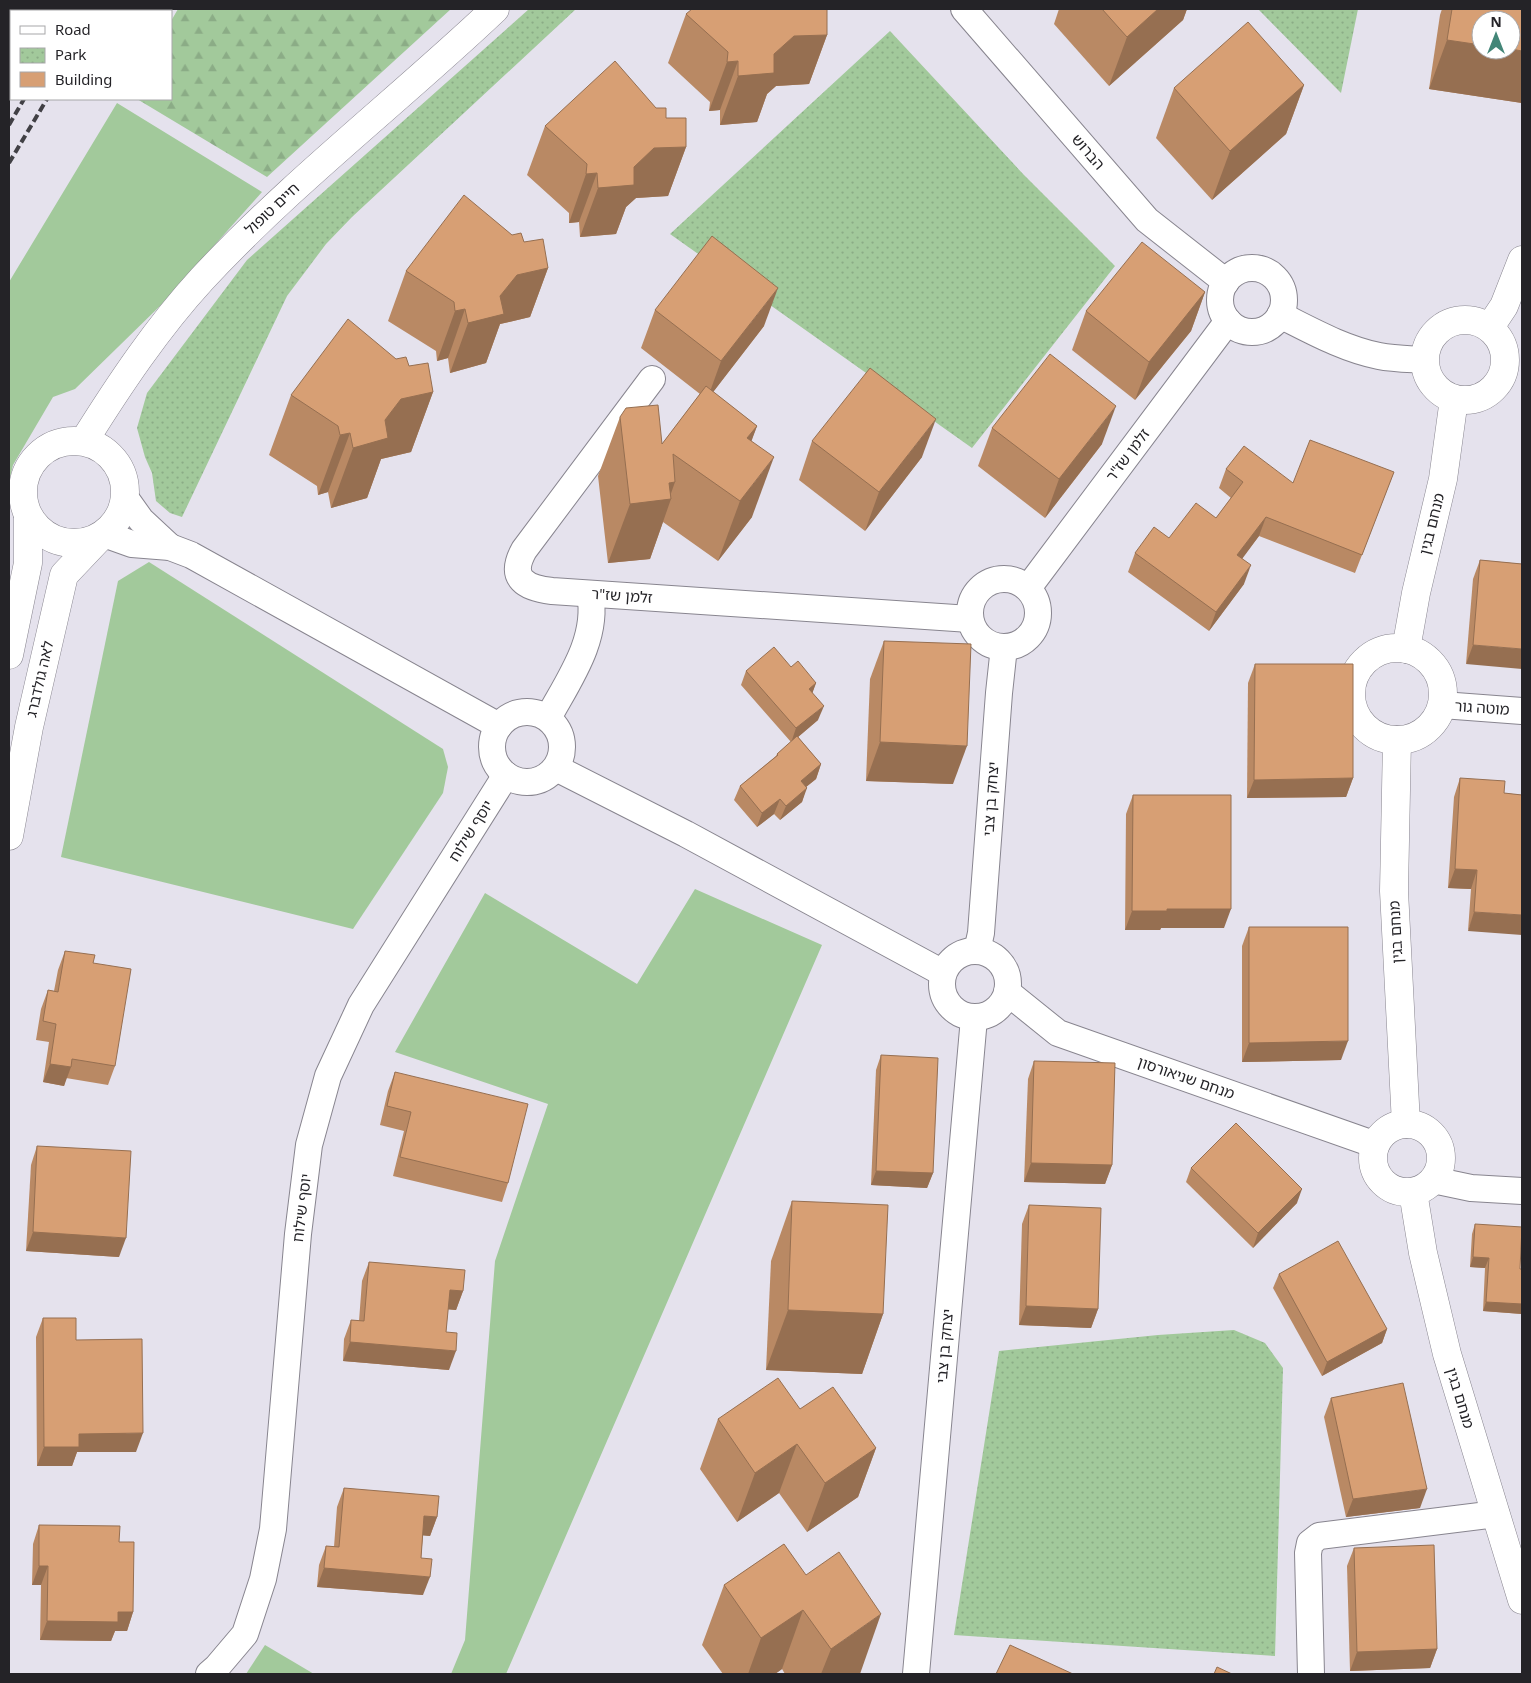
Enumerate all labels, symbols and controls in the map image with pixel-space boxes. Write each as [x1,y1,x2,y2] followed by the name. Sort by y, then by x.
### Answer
[10,10,172,100] legend
[1471,10,1521,60] north arrow
[1490,12,1502,31] text: N
[55,19,91,39] text: Road
[55,44,87,64] text: Park
[55,69,112,89] text: Building
[1068,129,1110,173] street label: הברוש
[240,178,303,239] street label: חיים טופול
[1101,424,1154,485] street label: זלמן שז"ר
[1414,491,1448,557] street label: מנחם בגין
[591,583,653,607] street label: זלמן שז"ר
[21,638,58,719] street label: לאה גולדברג
[1454,695,1510,719] street label: מוטה גור
[977,761,1003,837] street label: יצחק בן צבי
[443,796,497,865] street label: יוסף שילוח
[1383,900,1407,964] street label: מנחם בגין
[1135,1051,1238,1103] street label: מנחם שניאורסון
[287,1172,315,1243] street label: יוסף שילוח
[931,1308,957,1384] street label: יצחק בן צבי
[1442,1365,1480,1431] street label: מנחם בגין

